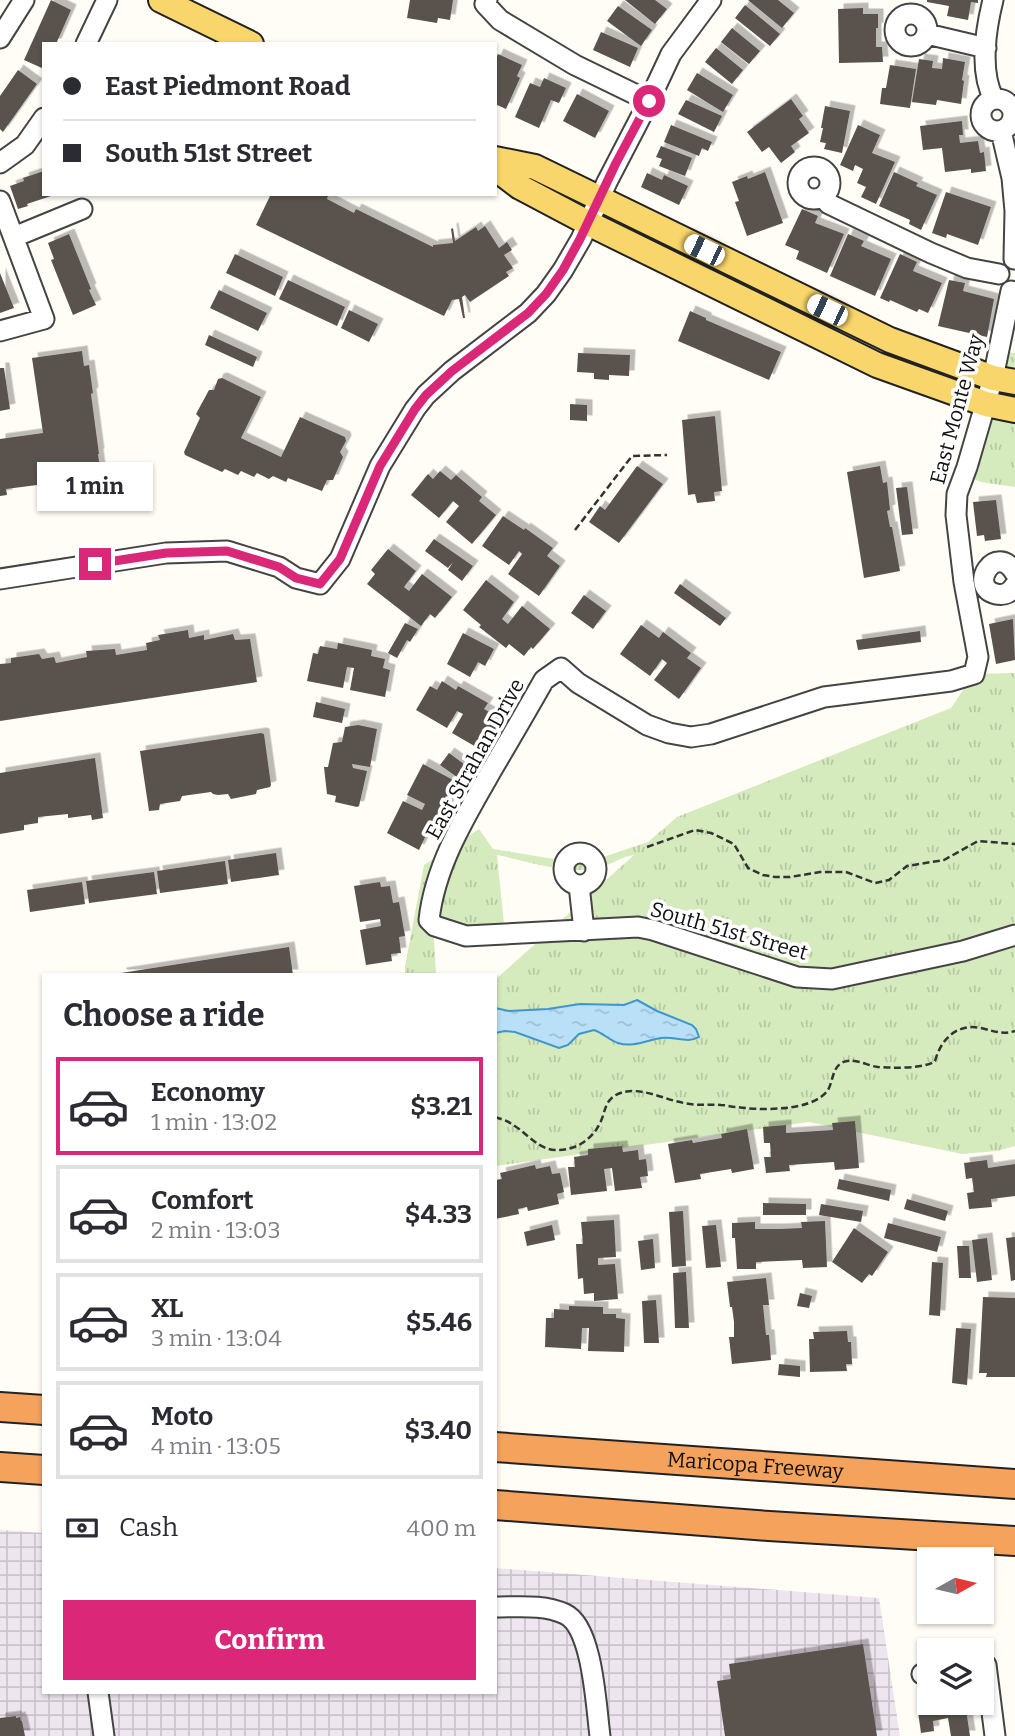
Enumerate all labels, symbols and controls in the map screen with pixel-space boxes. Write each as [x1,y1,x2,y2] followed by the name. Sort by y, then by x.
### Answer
[105,71,350,102] text: East Piedmont Road
[633,85,665,117] route start
[105,138,312,169] text: South 51st Street
[681,231,728,269] car
[804,291,851,329] car
[924,330,990,487] street label: East Monte Way
[37,462,153,512] callout: 1 min
[66,472,124,500] text: 1 min
[79,548,111,580] route end
[420,674,530,844] street label: East Strahan Drive
[647,896,811,966] street label: South 51st Street
[63,996,264,1034] text: Choose a ride
[67,1075,130,1138] icon: car
[151,1077,265,1108] text: Economy
[410,1091,472,1122] text: $3.21
[151,1108,277,1136] text: 1 min · 13:02
[67,1183,130,1246] icon: car
[151,1185,254,1216] text: Comfort
[405,1199,472,1230] text: $4.33
[151,1216,281,1244] text: 2 min · 13:03
[67,1291,130,1354] icon: car
[151,1293,183,1324] text: XL
[406,1307,472,1338] text: $5.46
[151,1324,282,1352] text: 3 min · 13:04
[67,1399,130,1462] icon: car
[151,1401,213,1432] text: Moto
[404,1415,472,1446] text: $3.40
[151,1432,281,1460] text: 4 min · 13:05
[666,1446,845,1485] street label: Maricopa Freeway
[63,1509,101,1547] icon: cash
[119,1512,178,1543] text: Cash
[407,1514,476,1542] text: 400 m
[917,1547,994,1624] north arrow
[917,1547,994,1715] map controls
[63,1600,476,1680] button: Confirm
[917,1638,994,1715] button: layers

